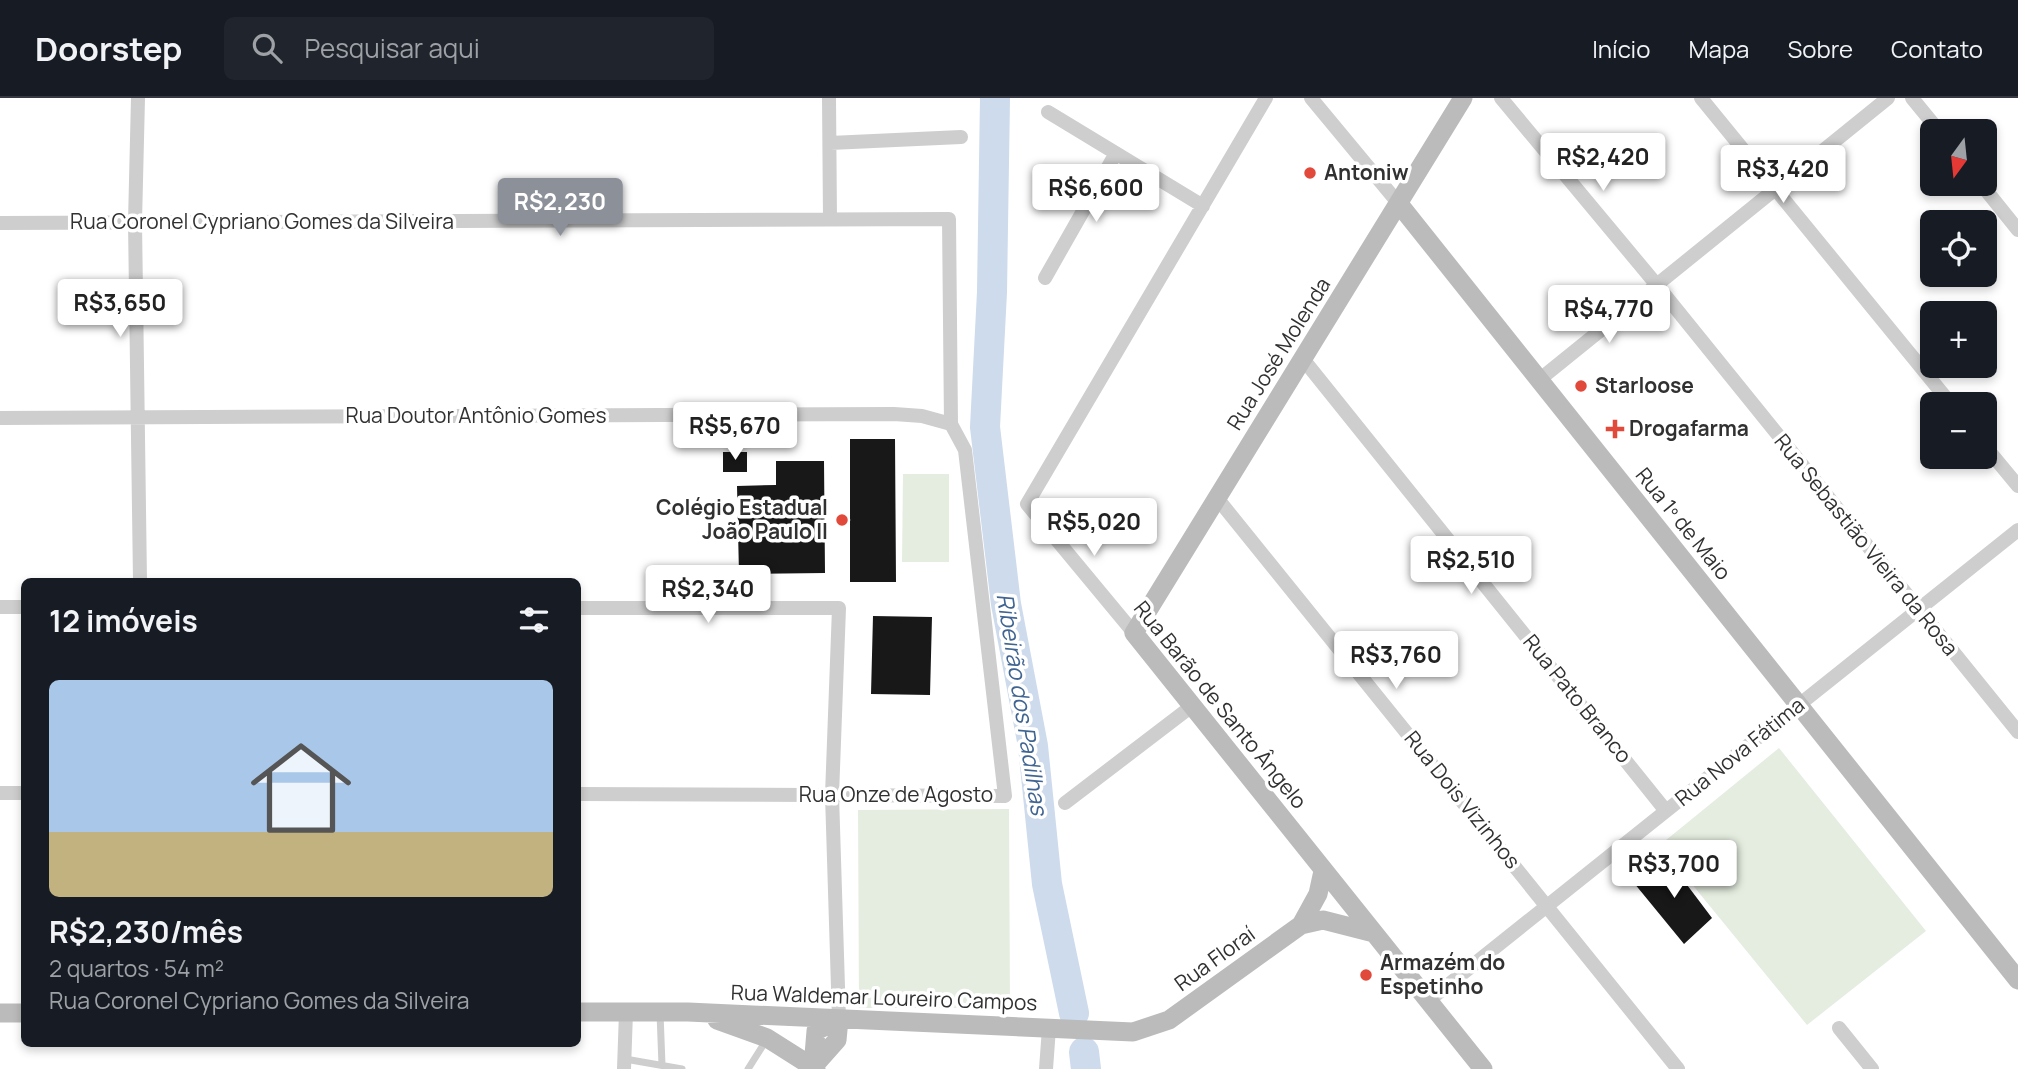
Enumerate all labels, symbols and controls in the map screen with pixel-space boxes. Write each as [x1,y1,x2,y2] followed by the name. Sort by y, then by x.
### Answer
[224,17,714,80] search box
[35,26,182,71] text: Doorstep
[248,29,286,67] icon: search
[304,30,480,66] text: Pesquisar aqui
[1592,32,1650,65] text: Início
[1688,32,1749,65] text: Mapa
[1787,32,1853,65] text: Sobre
[1891,32,1983,65] text: Contato
[1920,119,1997,196] north arrow
[1920,119,1997,469] map controls
[1538,134,1668,193] pin: R$2,420
[1556,140,1650,172] text: R$2,420
[1718,146,1848,205] pin: R$3,420
[1737,152,1829,184] text: R$3,420
[1324,158,1409,186] place label: Antoniw
[1031,164,1161,224] pin: R$6,600
[1302,165,1318,181] marker: Antoniw
[1048,171,1144,203] text: R$6,600
[495,178,625,238] pin: R$2,230
[514,185,606,217] text: R$2,230
[70,207,454,235] street label: Rua Coronel Cypriano Gomes da Silveira
[1920,210,1997,287] button: locate
[1220,272,1336,435] street label: Rua José Molenda
[55,280,185,339] pin: R$3,650
[74,286,166,318] text: R$3,650
[1544,286,1674,345] pin: R$4,770
[1564,292,1654,324] text: R$4,770
[1920,301,1997,378] button: +
[1595,371,1694,399] place label: Starloose
[1573,378,1589,394] marker: Starloose
[1920,392,1997,469] button: −
[345,401,607,429] street label: Rua Doutor Antônio Gomes
[670,402,800,462] pin: R$5,670
[689,409,781,441] text: R$5,670
[1629,414,1749,442] place label: Drogafarma
[1607,421,1623,437] marker: Drogafarma
[1769,428,1965,661] street label: Rua Sebastião Vieira da Rosa
[1630,461,1738,585] street label: Rua 1º de Maio
[656,493,828,545] place label: Colégio Estadual João Paulo II
[1029,498,1159,558] pin: R$5,020
[1047,505,1141,537] text: R$5,020
[834,512,850,528] marker: Colégio Estadual João Paulo II
[1406,536,1536,596] pin: R$2,510
[1427,543,1516,575] text: R$2,510
[643,566,773,625] pin: R$2,340
[662,572,754,604] text: R$2,340
[990,591,1057,819] water label: Ribeirão dos Padilhas
[1128,595,1313,814] street label: Rua Barão de Santo Ângelo
[49,600,198,641] text: 12 imóveis
[515,601,553,639] icon: filters
[1517,628,1638,769] street label: Rua Pato Branco
[1331,632,1461,691] pin: R$3,760
[1350,638,1442,670] text: R$3,760
[1669,690,1810,812] street label: Rua Nova Fátima
[238,725,364,851] icon: home
[1398,725,1527,874] street label: Rua Dois Vizinhos
[799,780,993,808] street label: Rua Onze de Agosto
[1609,840,1739,900] pin: R$3,700
[1628,847,1720,879] text: R$3,700
[49,911,243,952] text: R$2,230/mês
[1168,919,1260,997] street label: Rua Floraí
[1380,948,1505,1000] place label: Armazém do Espetinho
[49,952,224,984] text: 2 quartos · 54 m²
[1358,967,1374,983] marker: Armazém do Espetinho
[730,978,1038,1016] street label: Rua Waldemar Loureiro Campos
[49,984,470,1016] text: Rua Coronel Cypriano Gomes da Silveira

